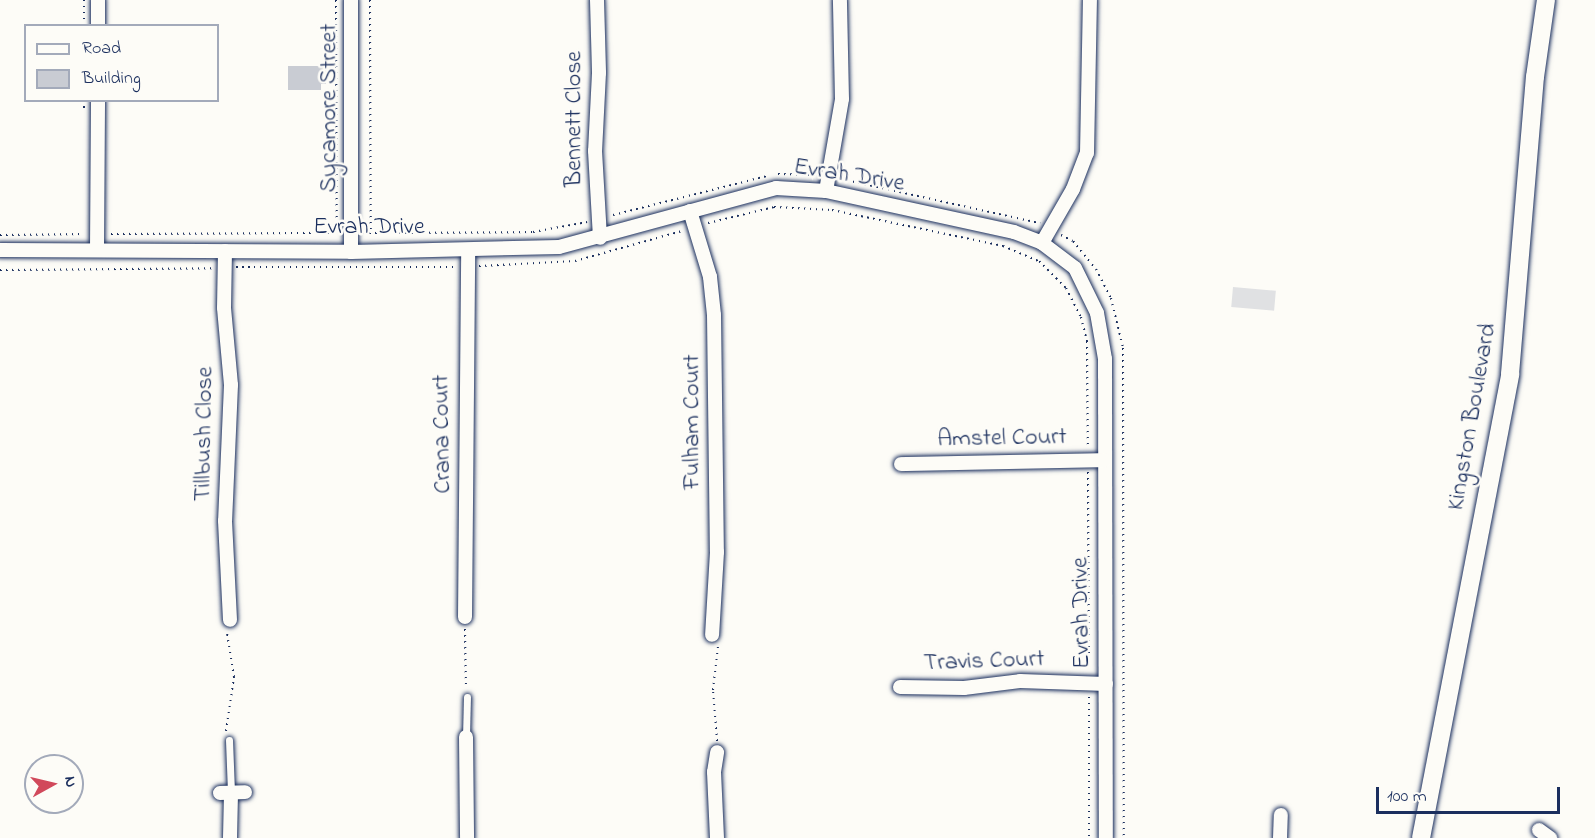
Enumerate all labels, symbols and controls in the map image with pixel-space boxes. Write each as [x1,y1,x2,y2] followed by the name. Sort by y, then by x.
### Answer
[24,24,219,102] legend
[316,24,344,192] street label: Sycamore Street
[82,36,121,62] text: Road
[561,51,589,187] street label: Bennett Close
[82,66,141,92] text: Building
[792,153,906,199] street label: Evrah Drive
[313,214,425,242] street label: Evrah Drive
[1442,321,1504,513] street label: Kingston Boulevard
[679,354,707,490] street label: Fulham Court
[189,366,221,502] street label: Tillbush Close
[428,374,458,494] street label: Crana Court
[937,423,1067,455] street label: Amstel Court
[1067,557,1097,669] street label: Evrah Drive
[923,646,1045,678] street label: Travis Court
[24,754,84,814] north arrow
[57,775,82,789] text: N
[1379,775,1564,813] scale bar
[1387,784,1427,810] text: 100 m

